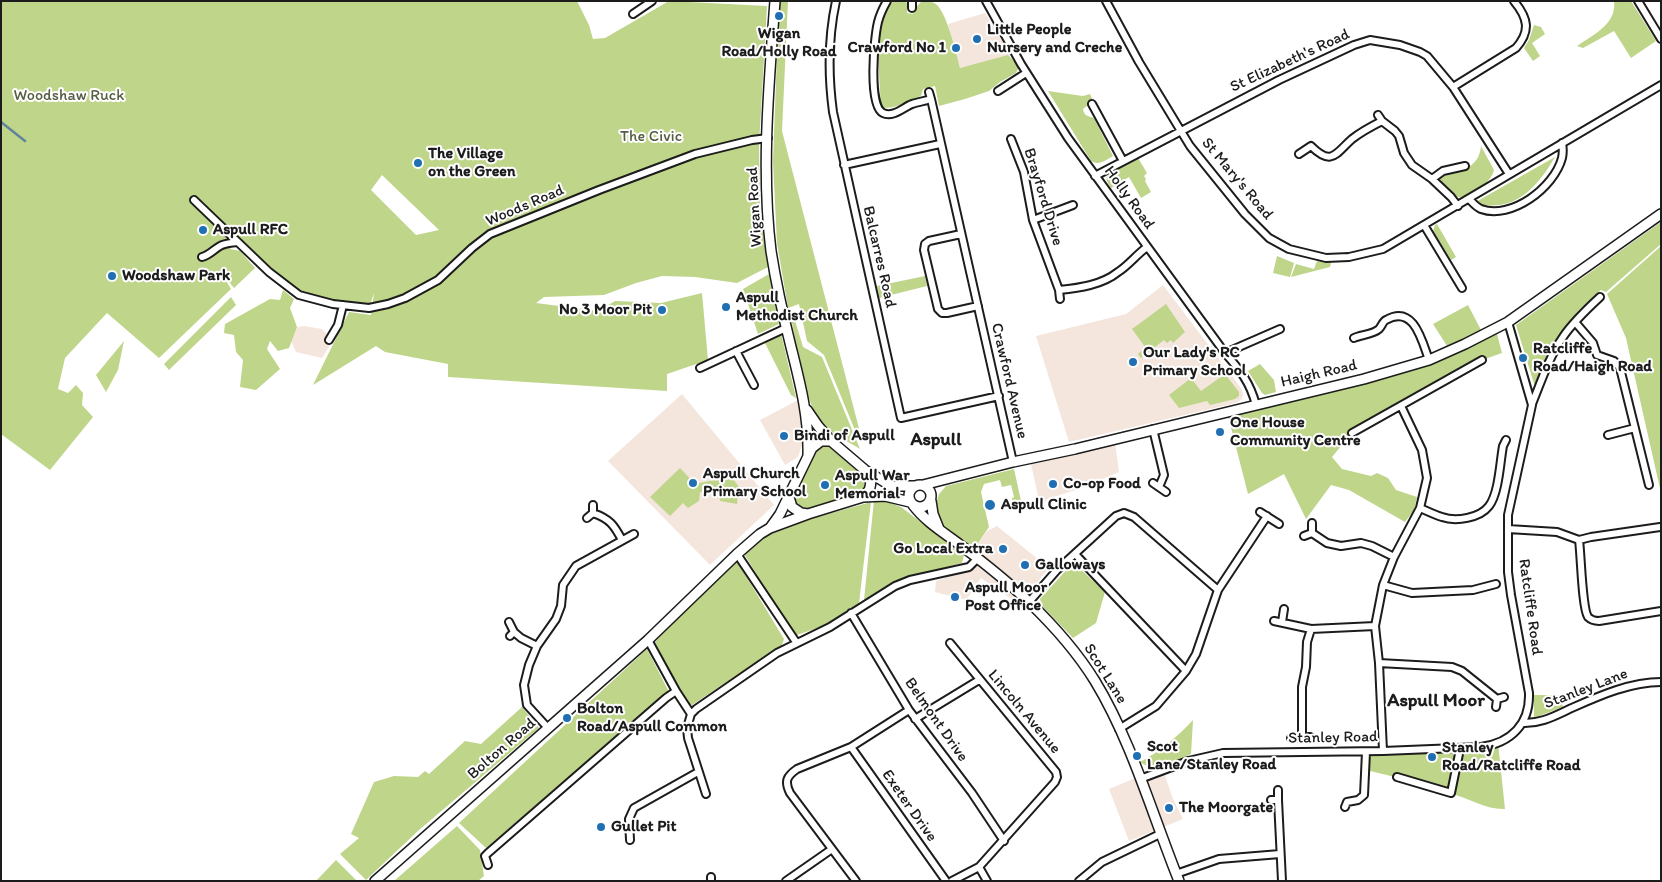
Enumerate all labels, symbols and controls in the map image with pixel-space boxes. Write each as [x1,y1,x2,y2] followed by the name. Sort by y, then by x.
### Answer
[773,10,785,22] marker: Wigan Road/Holly Road
[987,20,1122,58] place label: Little People Nursery and Creche
[721,24,837,62] place label: Wigan Road/Holly Road
[1227,25,1353,97] street label: St Elizabeth's Road
[971,33,983,45] marker: Little People Nursery and Creche
[848,38,946,58] place label: Crawford No 1
[950,42,962,54] marker: Crawford No 1
[14,86,124,106] park label: Woodshaw Ruck
[620,127,682,147] park label: The Civic
[1197,134,1277,224] street label: St Mary's Road
[428,144,515,182] place label: The Village on the Green
[1019,146,1067,248] street label: Brayford Drive
[412,157,424,169] marker: The Village on the Green
[1099,162,1159,234] street label: Holly Road
[743,166,767,248] street label: Wigan Road
[483,181,567,231] street label: Woods Road
[858,204,900,310] street label: Balcarres Road
[213,220,288,240] place label: Aspull RFC
[197,224,209,236] marker: Aspull RFC
[122,266,230,286] place label: Woodshaw Park
[106,270,118,282] marker: Woodshaw Park
[736,288,858,326] place label: Aspull Methodist Church
[559,300,652,320] place label: No 3 Moor Pit
[720,301,732,313] marker: Aspull Methodist Church
[656,304,668,316] marker: No 3 Moor Pit
[986,321,1032,441] street label: Crawford Avenue
[1533,339,1652,377] place label: Ratcliffe Road/Haigh Road
[1143,343,1246,381] place label: Our Lady's RC Primary School
[1517,352,1529,364] marker: Ratcliffe Road/Haigh Road
[1127,356,1139,368] marker: Our Lady's RC Primary School
[1279,356,1359,392] street label: Haigh Road
[1230,413,1361,451] place label: One House Community Centre
[794,426,895,446] place label: Bindi of Aspull
[1214,426,1226,438] marker: One House Community Centre
[910,429,962,451] district label: Aspull
[778,430,790,442] marker: Bindi of Aspull
[703,464,806,502] place label: Aspull Church Primary School
[835,466,910,504] place label: Aspull War Memorial
[1063,474,1141,494] place label: Co-op Food
[687,477,699,489] marker: Aspull Church Primary School
[1047,478,1059,490] marker: Co-op Food
[819,479,831,491] marker: Aspull War Memorial
[1001,495,1087,515] place label: Aspull Clinic
[983,498,997,512] marker: Aspull Clinic
[893,539,993,559] place label: Go Local Extra
[997,543,1009,555] marker: Go Local Extra
[1035,555,1105,575] place label: Galloways
[1514,558,1546,656] street label: Ratcliffe Road
[1019,559,1031,571] marker: Galloways
[965,578,1047,616] place label: Aspull Moor Post Office
[949,591,961,603] marker: Aspull Moor Post Office
[1079,640,1131,708] street label: Scot Lane
[1541,664,1631,714] street label: Stanley Lane
[983,666,1065,758] street label: Lincoln Avenue
[900,674,972,766] street label: Belmont Drive
[1387,690,1485,712] district label: Aspull Moor
[577,699,727,737] place label: Bolton Road/Aspull Common
[561,712,573,724] marker: Bolton Road/Aspull Common
[464,714,540,784] street label: Bolton Road
[1288,728,1378,748] street label: Stanley Road
[1147,737,1276,775] place label: Scot Lane/Stanley Road
[1442,738,1580,776] place label: Stanley Road/Ratcliffe Road
[1131,750,1143,762] marker: Scot Lane/Stanley Road
[1426,751,1438,763] marker: Stanley Road/Ratcliffe Road
[877,766,941,846] street label: Exeter Drive
[1179,798,1273,818] place label: The Moorgate
[1163,802,1175,814] marker: The Moorgate
[611,817,676,837] place label: Gullet Pit
[595,821,607,833] marker: Gullet Pit

